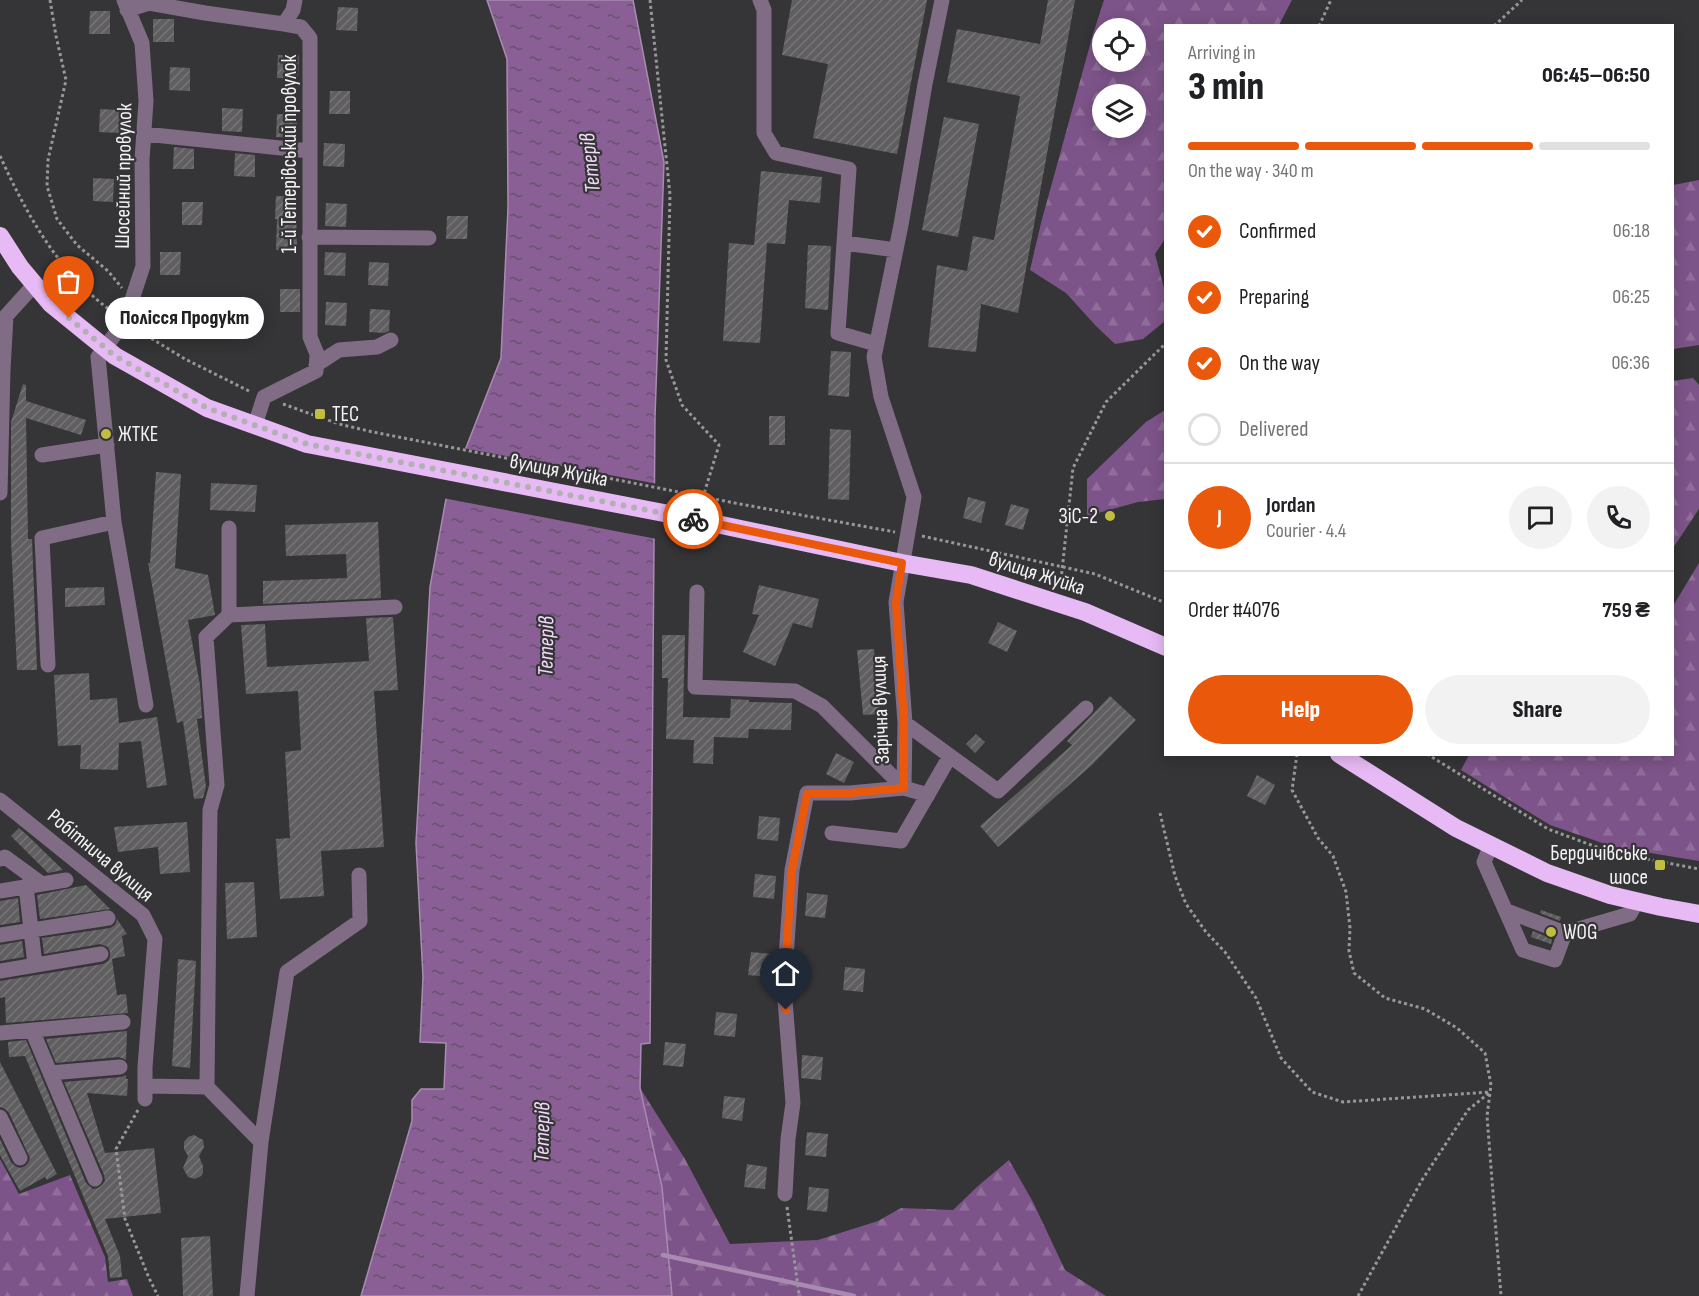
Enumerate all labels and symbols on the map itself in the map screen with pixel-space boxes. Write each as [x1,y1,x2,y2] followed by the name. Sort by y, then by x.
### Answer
[277,55,302,253] street label: 1-й Тетерівський провулок
[110,103,137,249] street label: Шосейний провулок
[574,131,607,194] water label: Тетерів
[43,256,94,318] pin
[105,297,264,339] callout: Полісся Продукт
[332,402,359,427] place label: ТЕС
[313,407,327,421] marker: ТЕС
[118,422,158,447] place label: ЖТКЕ
[99,427,113,441] marker: ЖТКЕ
[508,449,610,492] street label: вулиця Жуйка
[663,489,723,549] courier
[1058,504,1098,529] place label: ЗіС-2
[1103,509,1117,523] marker: ЗіС-2
[986,546,1088,601] street label: вулиця Жуйка
[532,616,561,676] water label: Тетерів
[866,655,895,765] street label: Зарічна вулиця
[42,804,159,907] street label: Робітнича вулиця
[1550,841,1648,890] place label: Бердичівське шосе
[1653,858,1667,872] marker: Бердичівське шосе
[1563,920,1597,945] place label: WOG
[1544,925,1558,939] marker: WOG
[760,948,811,1010] pin
[528,1102,557,1162] water label: Тетерів

